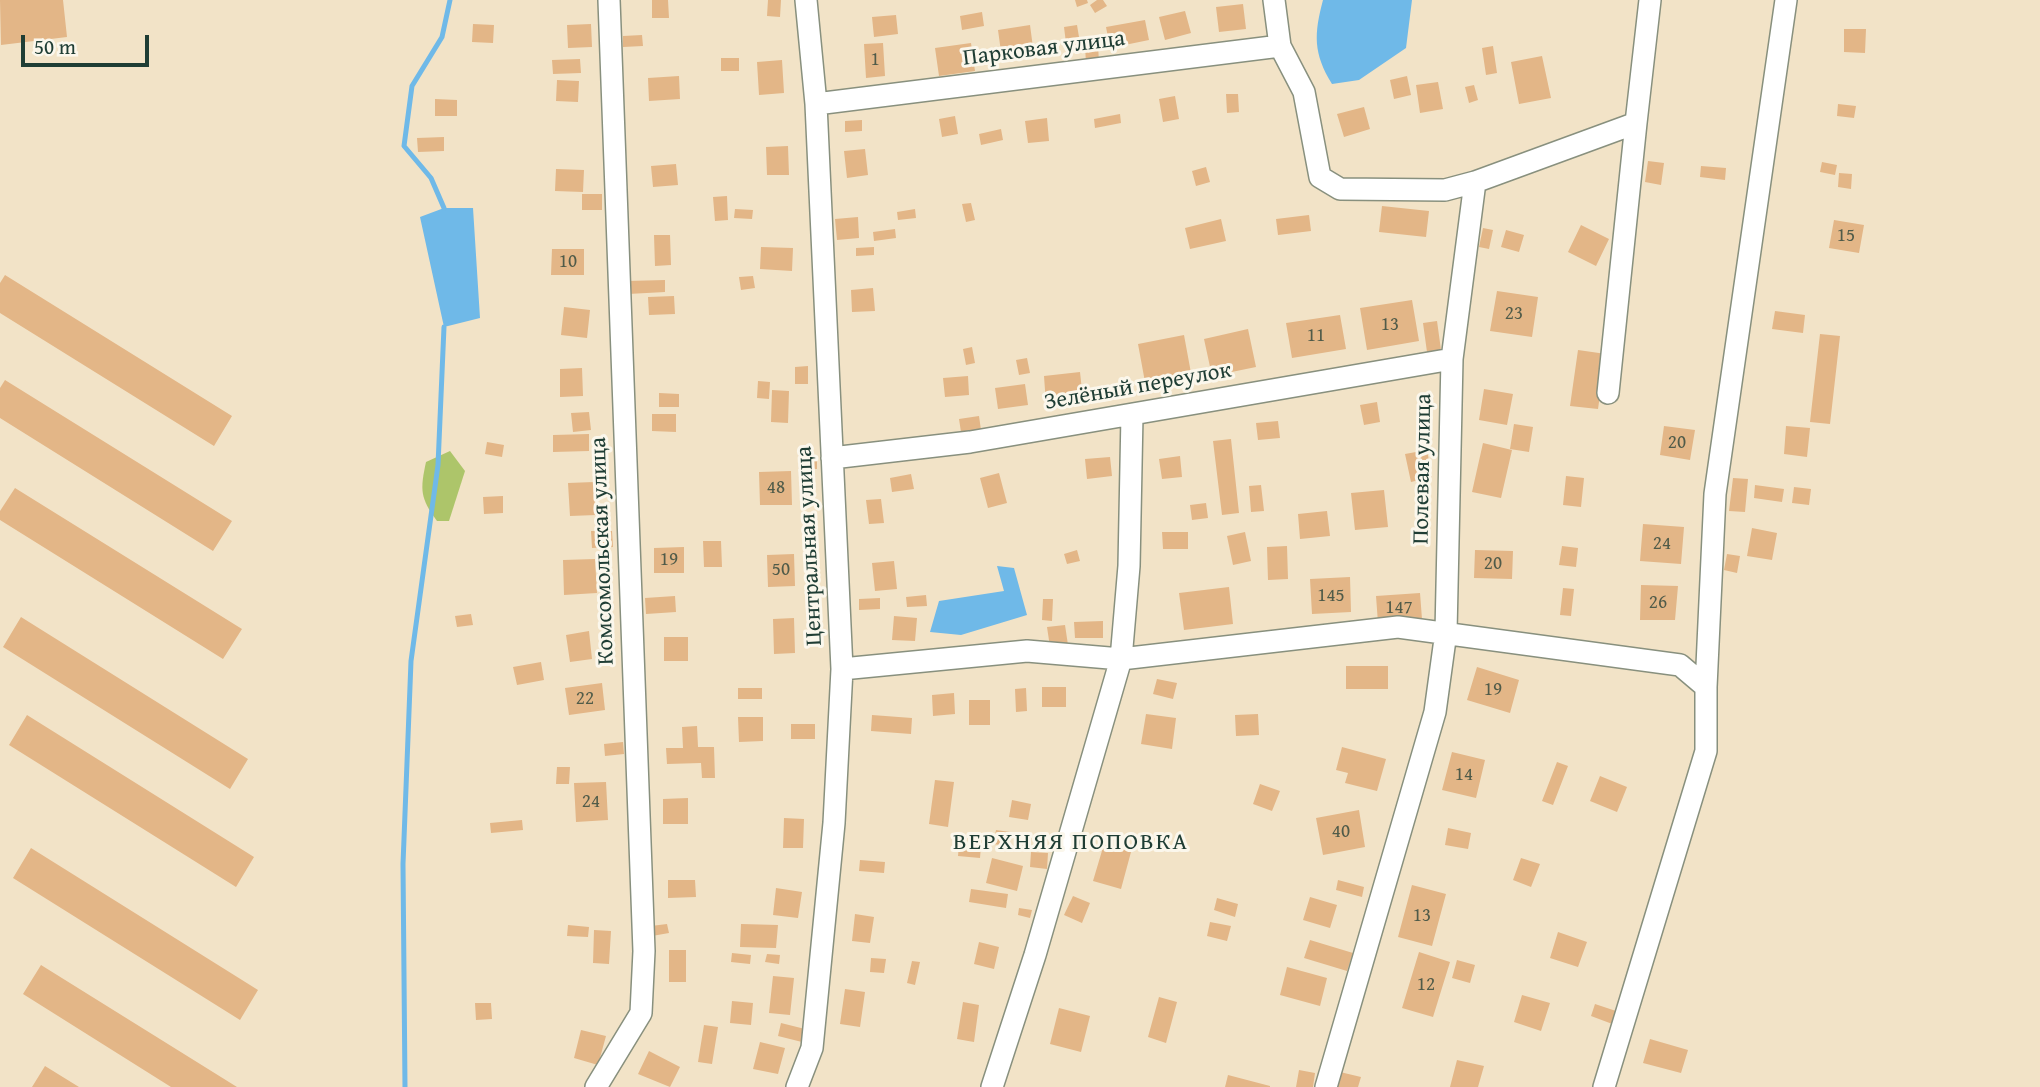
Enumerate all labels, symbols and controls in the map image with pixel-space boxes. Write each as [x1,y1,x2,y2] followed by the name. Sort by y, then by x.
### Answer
[24,21,152,65] scale bar
[961,25,1127,73] street label: Парковая улица
[34,31,76,62] text: 50 m
[870,49,880,71] house number: 1
[1837,225,1855,247] house number: 15
[559,251,577,273] house number: 10
[1505,303,1523,325] house number: 23
[1381,314,1399,336] house number: 13
[1307,325,1325,347] house number: 11
[1042,357,1234,417] street label: Зелёный переулок
[1408,393,1438,545] street label: Полевая улица
[1668,432,1686,454] house number: 20
[585,437,621,665] street label: Комсомольская улица
[791,445,829,647] street label: Центральная улица
[767,477,785,499] house number: 48
[1653,533,1671,555] house number: 24
[660,549,678,571] house number: 19
[1484,553,1502,575] house number: 20
[772,559,790,581] house number: 50
[1317,585,1345,607] house number: 145
[1649,592,1667,614] house number: 26
[1385,597,1413,619] house number: 147
[1484,679,1502,701] house number: 19
[576,688,594,710] house number: 22
[1455,764,1473,786] house number: 14
[582,791,600,813] house number: 24
[1332,821,1350,843] house number: 40
[955,829,1187,857] district label: ВЕРХНЯЯ ПОПОВКА
[1413,905,1431,927] house number: 13
[1417,974,1435,996] house number: 12

